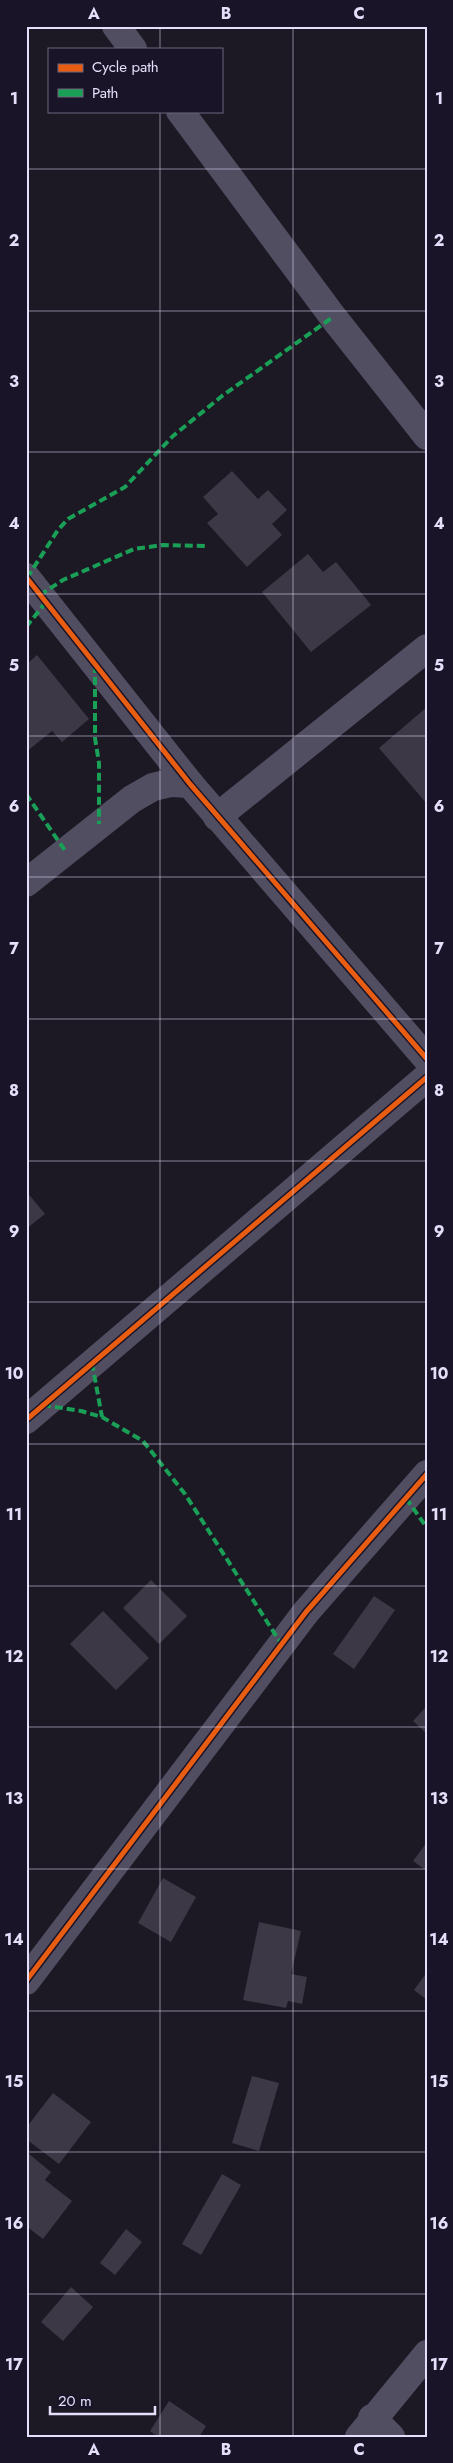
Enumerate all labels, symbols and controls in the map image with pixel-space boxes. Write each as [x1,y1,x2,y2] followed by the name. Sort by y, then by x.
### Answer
[87,2,100,25] text: A
[221,2,231,25] text: B
[353,2,365,25] text: C
[48,48,222,112] legend
[92,56,159,78] text: Cycle path
[92,82,118,104] text: Path
[10,87,18,110] text: 1
[435,87,443,110] text: 1
[9,229,19,252] text: 2
[434,229,444,252] text: 2
[9,370,19,393] text: 3
[434,370,444,393] text: 3
[8,512,20,535] text: 4
[433,512,445,535] text: 4
[9,654,19,677] text: 5
[434,654,444,677] text: 5
[9,795,19,818] text: 6
[434,795,444,818] text: 6
[9,937,19,960] text: 7
[434,937,444,960] text: 7
[9,1079,19,1102] text: 8
[434,1079,444,1102] text: 8
[9,1220,19,1243] text: 9
[434,1220,444,1243] text: 9
[5,1362,23,1385] text: 10
[430,1362,448,1385] text: 10
[6,1503,22,1526] text: 11
[431,1503,447,1526] text: 11
[5,1645,23,1668] text: 12
[430,1645,448,1668] text: 12
[5,1787,23,1810] text: 13
[430,1787,448,1810] text: 13
[4,1928,24,1951] text: 14
[429,1928,449,1951] text: 14
[5,2070,23,2093] text: 15
[430,2070,448,2093] text: 15
[5,2212,23,2235] text: 16
[430,2212,448,2235] text: 16
[5,2353,23,2376] text: 17
[430,2353,448,2376] text: 17
[50,2383,155,2415] scale bar
[58,2390,92,2412] text: 20 m
[87,2438,100,2461] text: A
[221,2438,231,2461] text: B
[353,2438,365,2461] text: C

